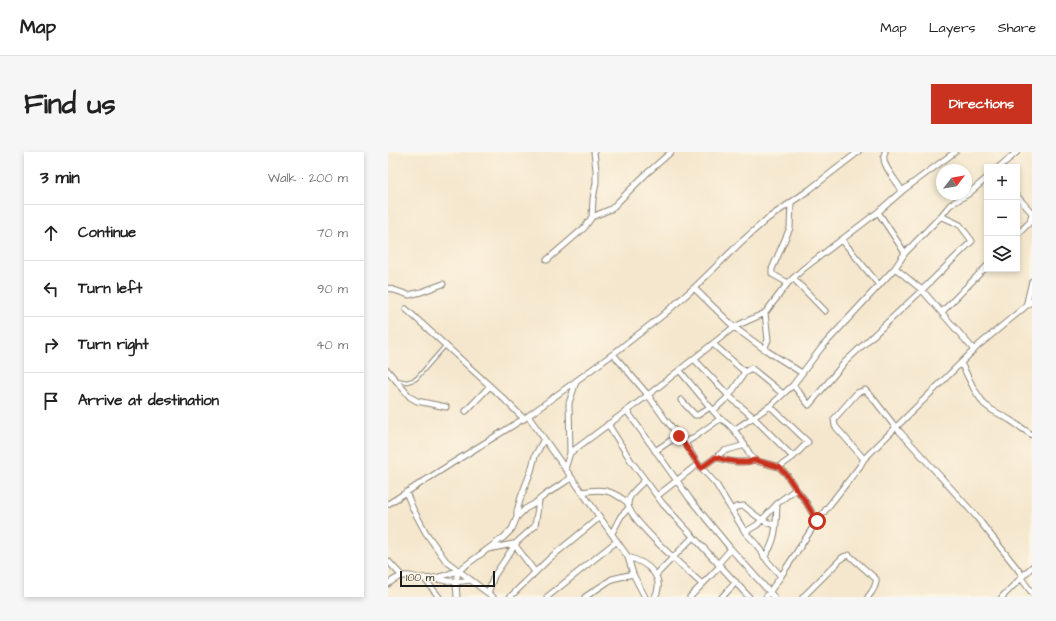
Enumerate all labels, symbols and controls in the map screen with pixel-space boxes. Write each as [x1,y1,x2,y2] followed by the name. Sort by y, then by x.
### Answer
[20,14,56,41] text: Map
[880,18,907,38] text: Map
[929,18,976,38] text: Layers
[998,18,1036,38] text: Share
[931,84,1032,124] button: Directions
[24,85,115,124] text: Find us
[936,164,972,200] north arrow
[984,164,1020,272] map controls
[984,164,1020,200] button: +
[40,166,80,190] text: 3 min
[268,169,348,187] text: Walk · 200 m
[984,200,1020,236] button: −
[40,222,62,244] icon: ahead
[78,222,136,243] text: Continue
[316,224,348,242] text: 70 m
[984,236,1020,272] button: layers
[40,278,62,300] icon: left
[78,278,142,299] text: Turn left
[317,280,348,298] text: 90 m
[40,334,62,356] icon: right
[78,334,149,355] text: Turn right
[316,336,348,354] text: 40 m
[40,390,62,412] icon: arrive
[78,390,219,411] text: Arrive at destination
[670,427,688,445] route end
[808,512,826,530] route start
[400,569,495,588] scale bar
[406,570,434,585] text: 100 m

